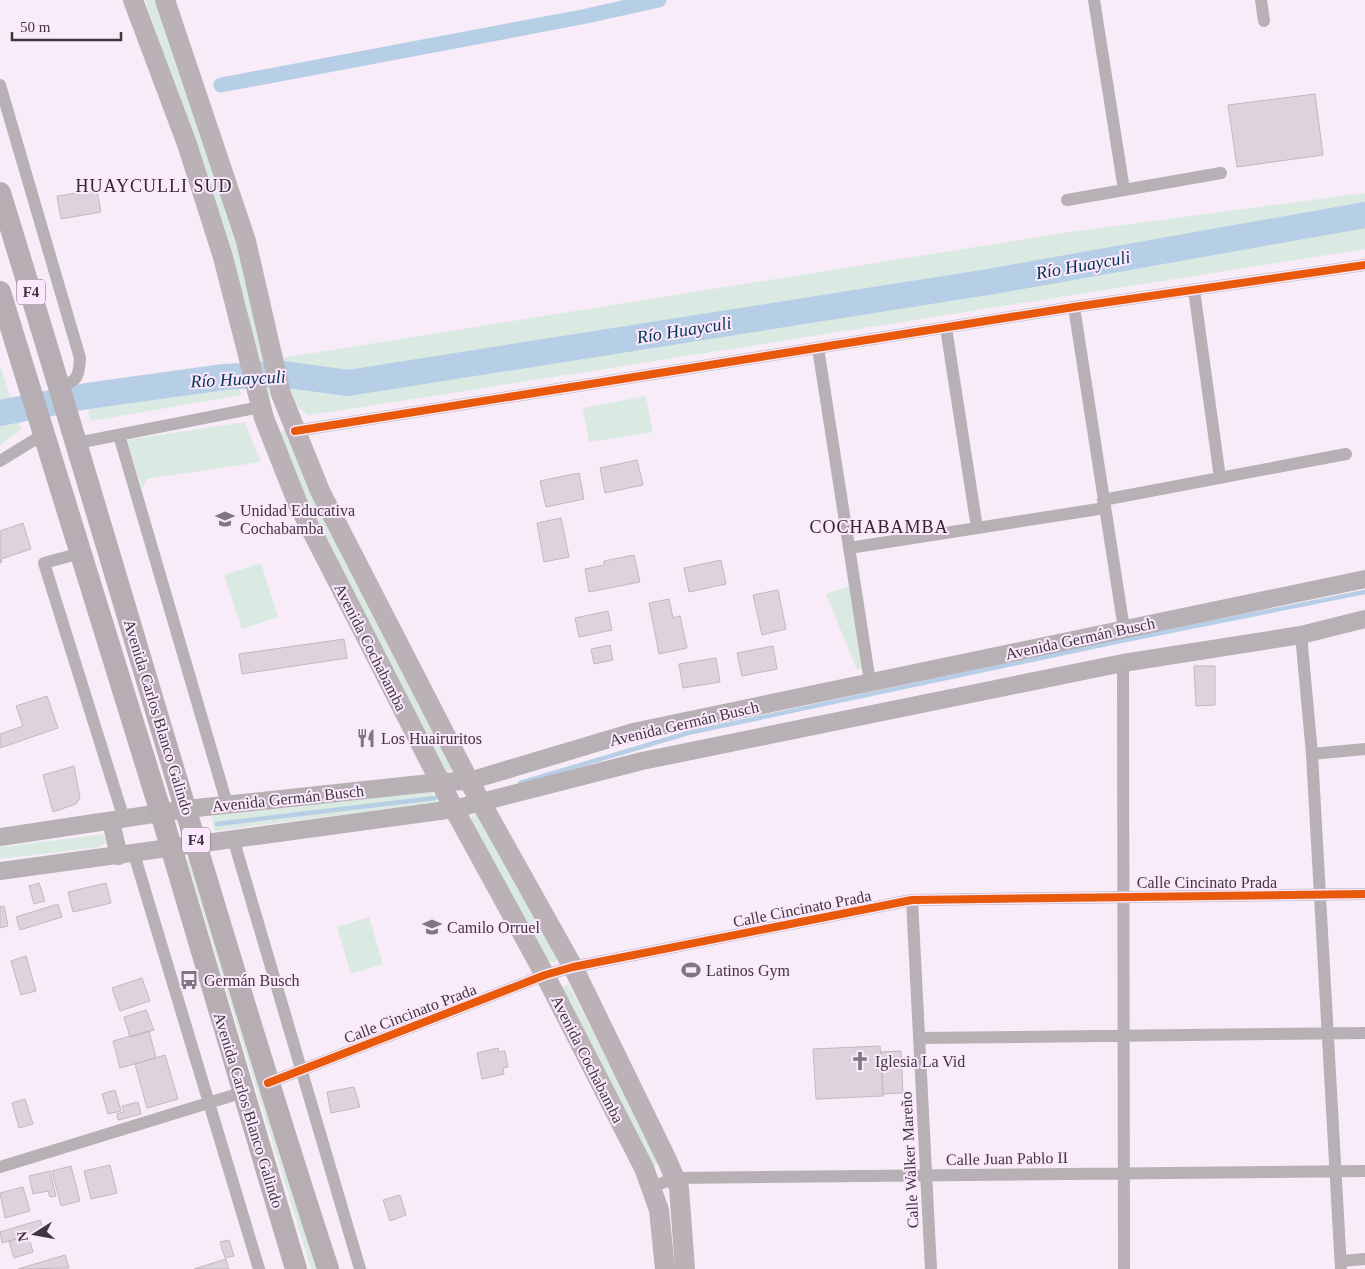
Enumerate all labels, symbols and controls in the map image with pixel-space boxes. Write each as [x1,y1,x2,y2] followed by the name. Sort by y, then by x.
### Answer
[12,10,121,42] scale bar
[20,19,51,35] text: 50 m
[76,176,232,196] district label: HUAYCULLI SUD
[1033,247,1132,283] water label: Río Huayculi
[17,280,45,304] road number: F4
[634,313,733,348] water label: Río Huayculi
[189,367,286,392] water label: Río Huayculi
[240,502,355,537] place label: Unidad Educativa Cochabamba
[214,508,236,530] school or university icon: Unidad Educativa Cochabamba
[809,517,949,537] district label: COCHABAMBA
[331,581,410,714] street label: Avenida Cochabamba
[1004,614,1156,663] street label: Avenida Germán Busch
[121,617,196,817] street label: Avenida Carlos Blanco Galindo
[608,698,760,749] street label: Avenida Germán Busch
[355,727,377,749] restaurant icon: Los Huairuritos
[381,730,482,747] place label: Los Huairuritos
[211,782,365,815] street label: Avenida Germán Busch
[182,828,210,852] road number: F4
[1137,874,1277,891] street label: Calle Cincinato Prada
[732,887,873,930] street label: Calle Cincinato Prada
[421,916,443,938] school or university icon: Camilo Orruel
[447,919,540,936] place label: Camilo Orruel
[680,959,702,981] sports icon: Latinos Gym
[706,962,791,980] place label: Latinos Gym
[178,969,200,991] bus stop icon: Germán Busch
[204,972,300,989] place label: Germán Busch
[342,980,479,1047] street label: Calle Cincinato Prada
[548,993,627,1126] street label: Avenida Cochabamba
[211,1010,286,1210] street label: Avenida Carlos Blanco Galindo
[849,1050,871,1072] church icon: Iglesia La Vid
[875,1053,965,1071] place label: Iglesia La Vid
[897,1091,922,1229] street label: Calle Walker Mareño
[946,1149,1068,1168] street label: Calle Juan Pablo II
[10,1209,60,1259] north arrow
[14,1230,31,1243] text: N

